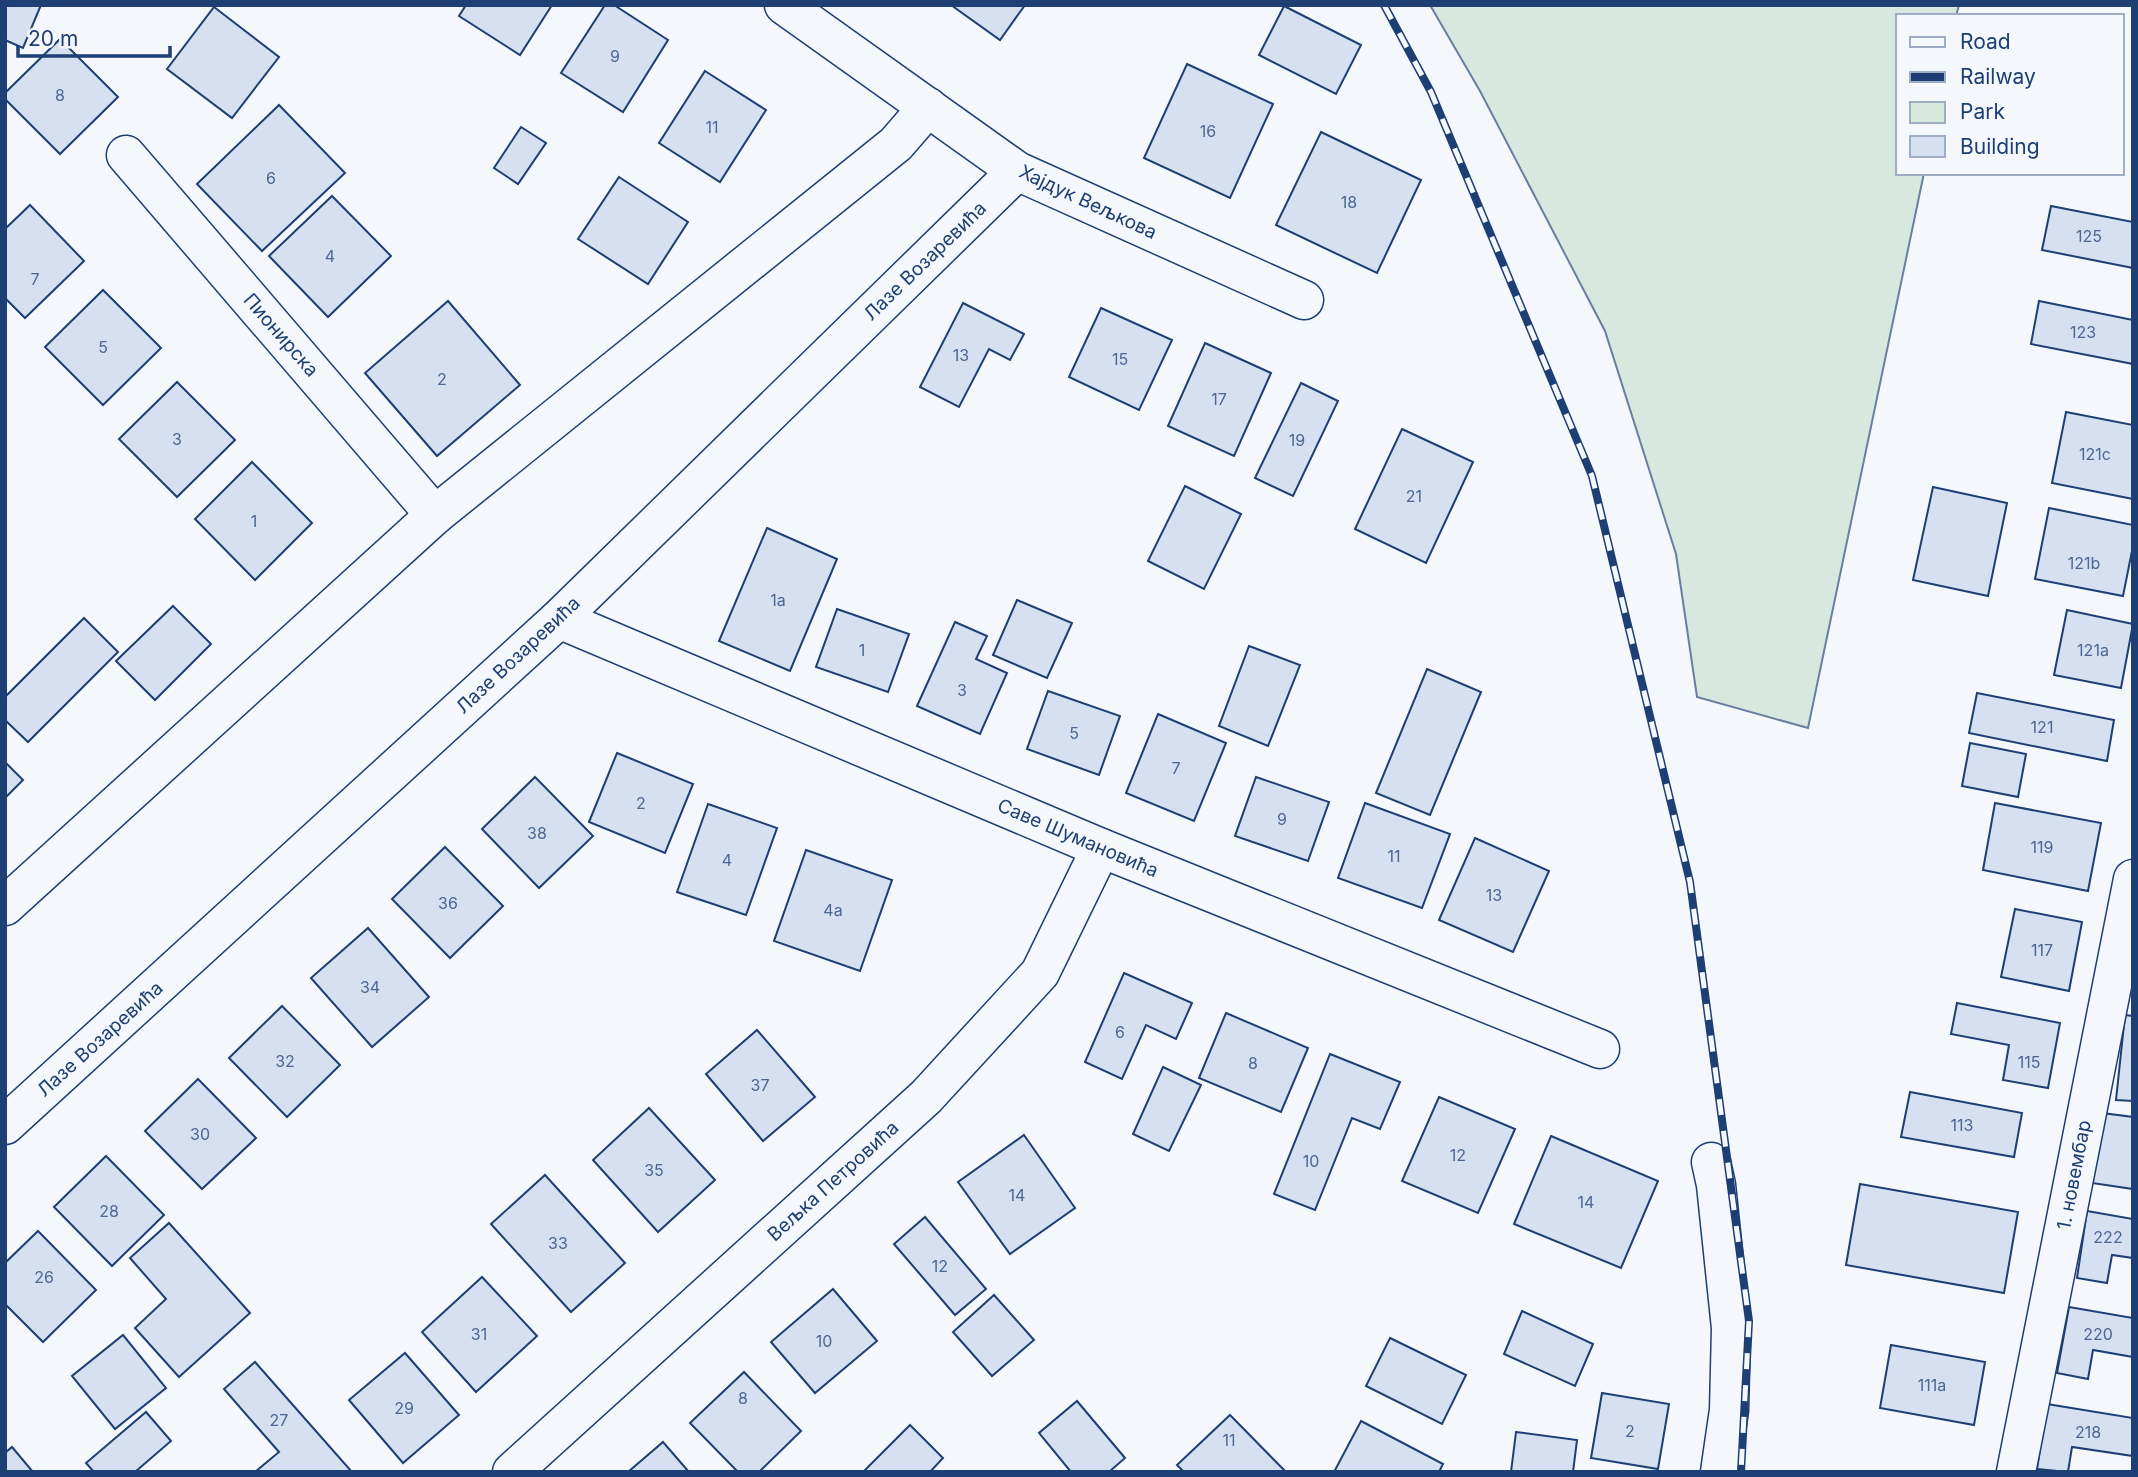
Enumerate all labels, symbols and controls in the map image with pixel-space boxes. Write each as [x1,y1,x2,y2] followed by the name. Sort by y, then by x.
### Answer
[18,14,170,58] scale bar
[1896,14,2124,175] legend
[28,26,78,51] text: 20 m
[1960,29,2011,54] text: Road
[610,46,620,66] house number: 9
[1960,64,2036,89] text: Railway
[55,85,65,105] house number: 8
[1960,99,2005,124] text: Park
[705,117,719,137] house number: 11
[1200,121,1216,141] house number: 16
[1960,134,2040,159] text: Building
[1016,160,1160,244] street label: Хајдук Вељкова
[266,168,276,188] house number: 6
[1341,192,1357,212] house number: 18
[859,197,991,325] street label: Лазе Возаревића
[2076,226,2102,246] house number: 125
[325,246,335,266] house number: 4
[30,269,40,289] house number: 7
[239,289,323,381] street label: Пионирска
[2070,322,2096,342] house number: 123
[98,337,108,357] house number: 5
[953,345,969,365] house number: 13
[1112,349,1128,369] house number: 15
[437,369,447,389] house number: 2
[1211,389,1227,409] house number: 17
[172,429,182,449] house number: 3
[1289,430,1305,450] house number: 19
[2079,444,2111,464] house number: 121c
[1406,486,1422,506] house number: 21
[251,511,257,531] house number: 1
[2068,553,2100,573] house number: 121b
[770,590,786,610] house number: 1a
[451,592,585,718] street label: Лазе Возаревића
[859,640,865,660] house number: 1
[2077,640,2109,660] house number: 121a
[957,680,967,700] house number: 3
[2031,717,2053,737] house number: 121
[1069,723,1079,743] house number: 5
[1171,758,1181,778] house number: 7
[636,793,646,813] house number: 2
[994,794,1162,882] street label: Саве Шумановића
[1277,809,1287,829] house number: 9
[527,823,547,843] house number: 38
[2031,837,2053,857] house number: 119
[1387,846,1401,866] house number: 11
[722,850,732,870] house number: 4
[1486,885,1502,905] house number: 13
[438,893,458,913] house number: 36
[823,900,843,920] house number: 4a
[2031,940,2053,960] house number: 117
[32,977,168,1101] street label: Лазе Возаревића
[360,977,380,997] house number: 34
[1115,1022,1125,1042] house number: 6
[275,1051,295,1071] house number: 32
[2018,1052,2040,1072] house number: 115
[1248,1053,1258,1073] house number: 8
[751,1075,769,1095] house number: 37
[1951,1115,1973,1135] house number: 113
[763,1116,903,1246] street label: Вељка Петровића
[2052,1118,2096,1232] street label: 1. новембар
[190,1124,210,1144] house number: 30
[1450,1145,1466,1165] house number: 12
[1303,1151,1319,1171] house number: 10
[644,1160,664,1180] house number: 35
[1009,1185,1025,1205] house number: 14
[1578,1192,1594,1212] house number: 14
[99,1201,119,1221] house number: 28
[2093,1227,2123,1247] house number: 222
[548,1233,568,1253] house number: 33
[932,1256,948,1276] house number: 12
[34,1267,54,1287] house number: 26
[471,1324,487,1344] house number: 31
[2083,1324,2113,1344] house number: 220
[816,1331,832,1351] house number: 10
[1918,1375,1946,1395] house number: 111a
[738,1388,748,1408] house number: 8
[394,1398,414,1418] house number: 29
[270,1410,288,1430] house number: 27
[1625,1421,1635,1441] house number: 2
[2075,1422,2101,1442] house number: 218
[1222,1430,1236,1450] house number: 11

